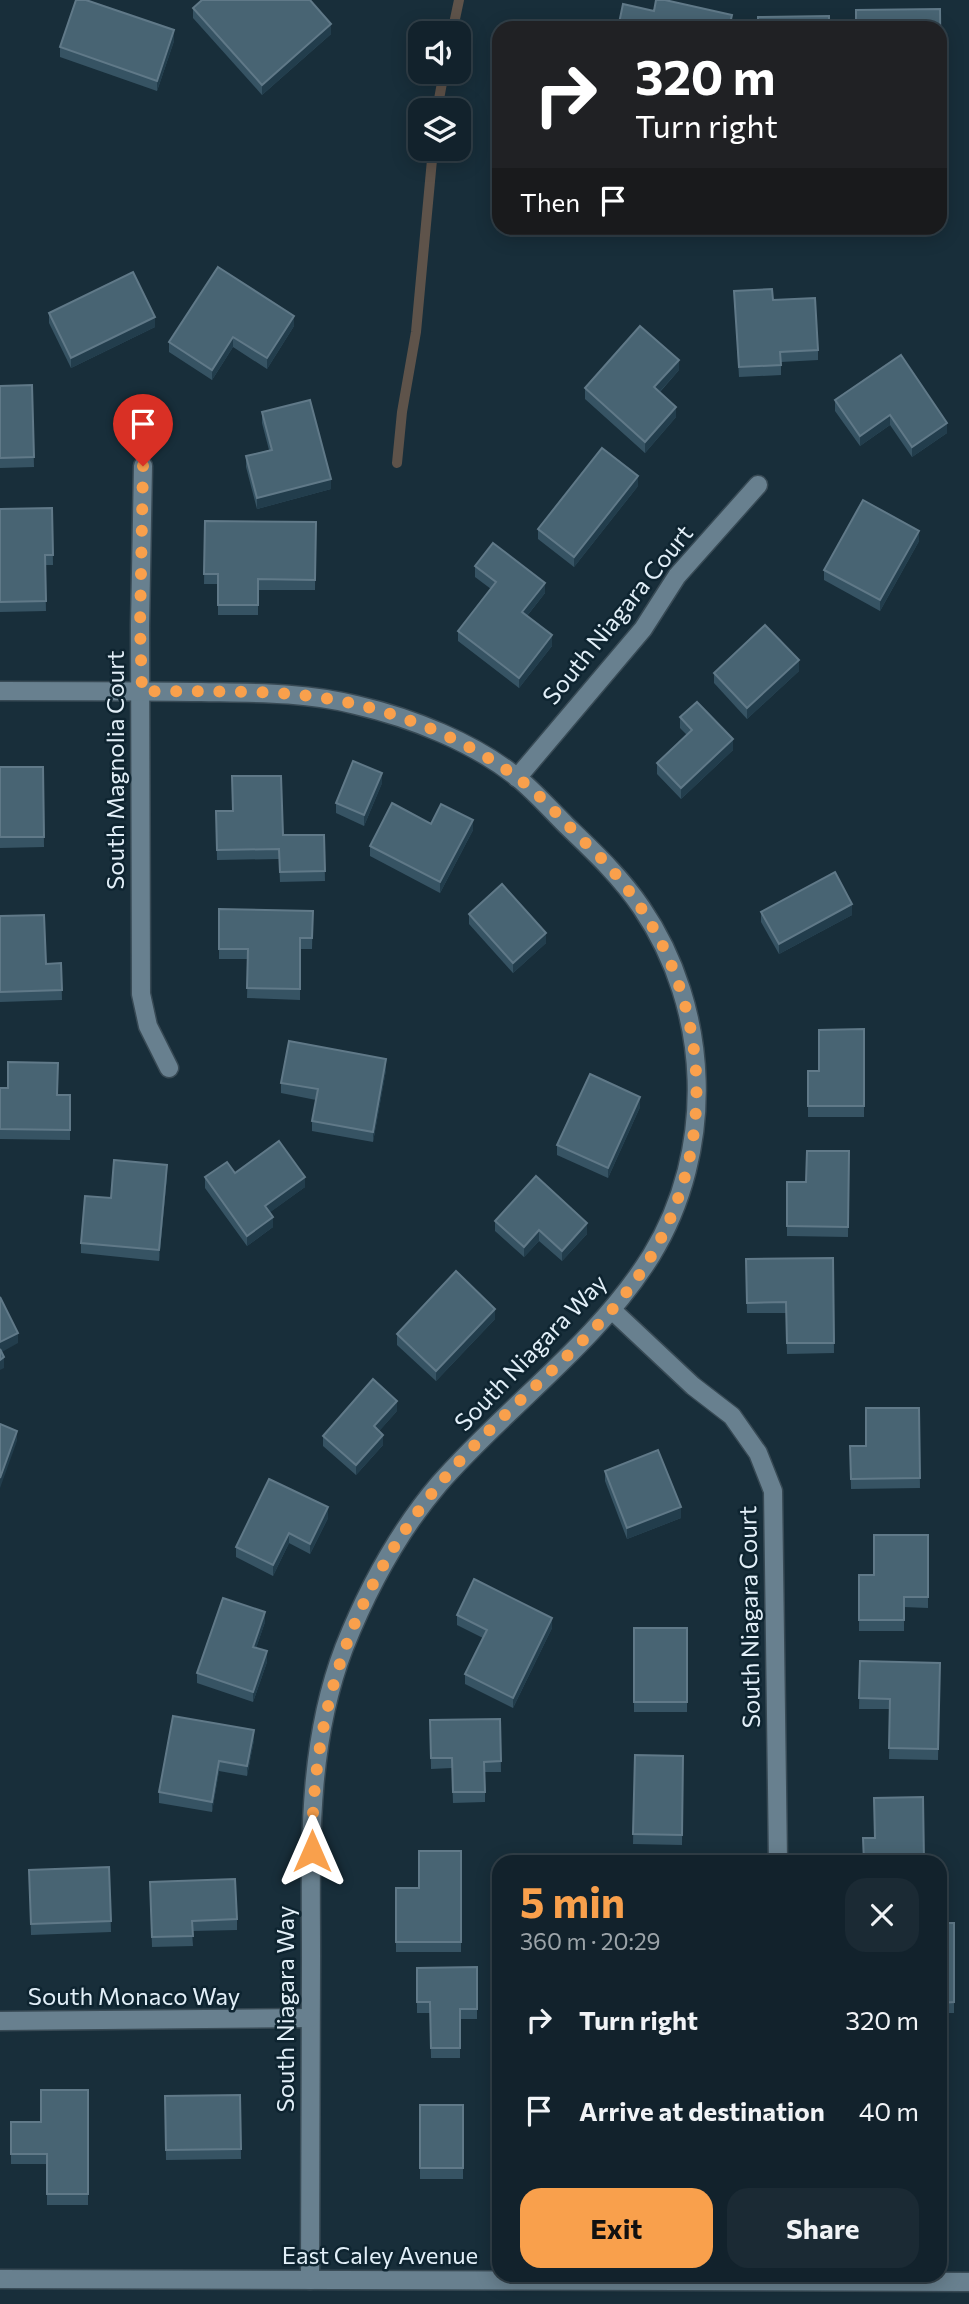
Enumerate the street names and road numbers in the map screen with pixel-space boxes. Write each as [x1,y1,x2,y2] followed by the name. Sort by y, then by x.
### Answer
[536,518,698,710] street label: South Niagara Court
[100,650,129,890] street label: South Magnolia Court
[448,1268,612,1436] street label: South Niagara Way
[732,1505,765,1728] street label: South Niagara Court
[270,1906,299,2112] street label: South Niagara Way
[28,1981,240,2010] street label: South Monaco Way
[282,2240,478,2269] street label: East Caley Avenue

